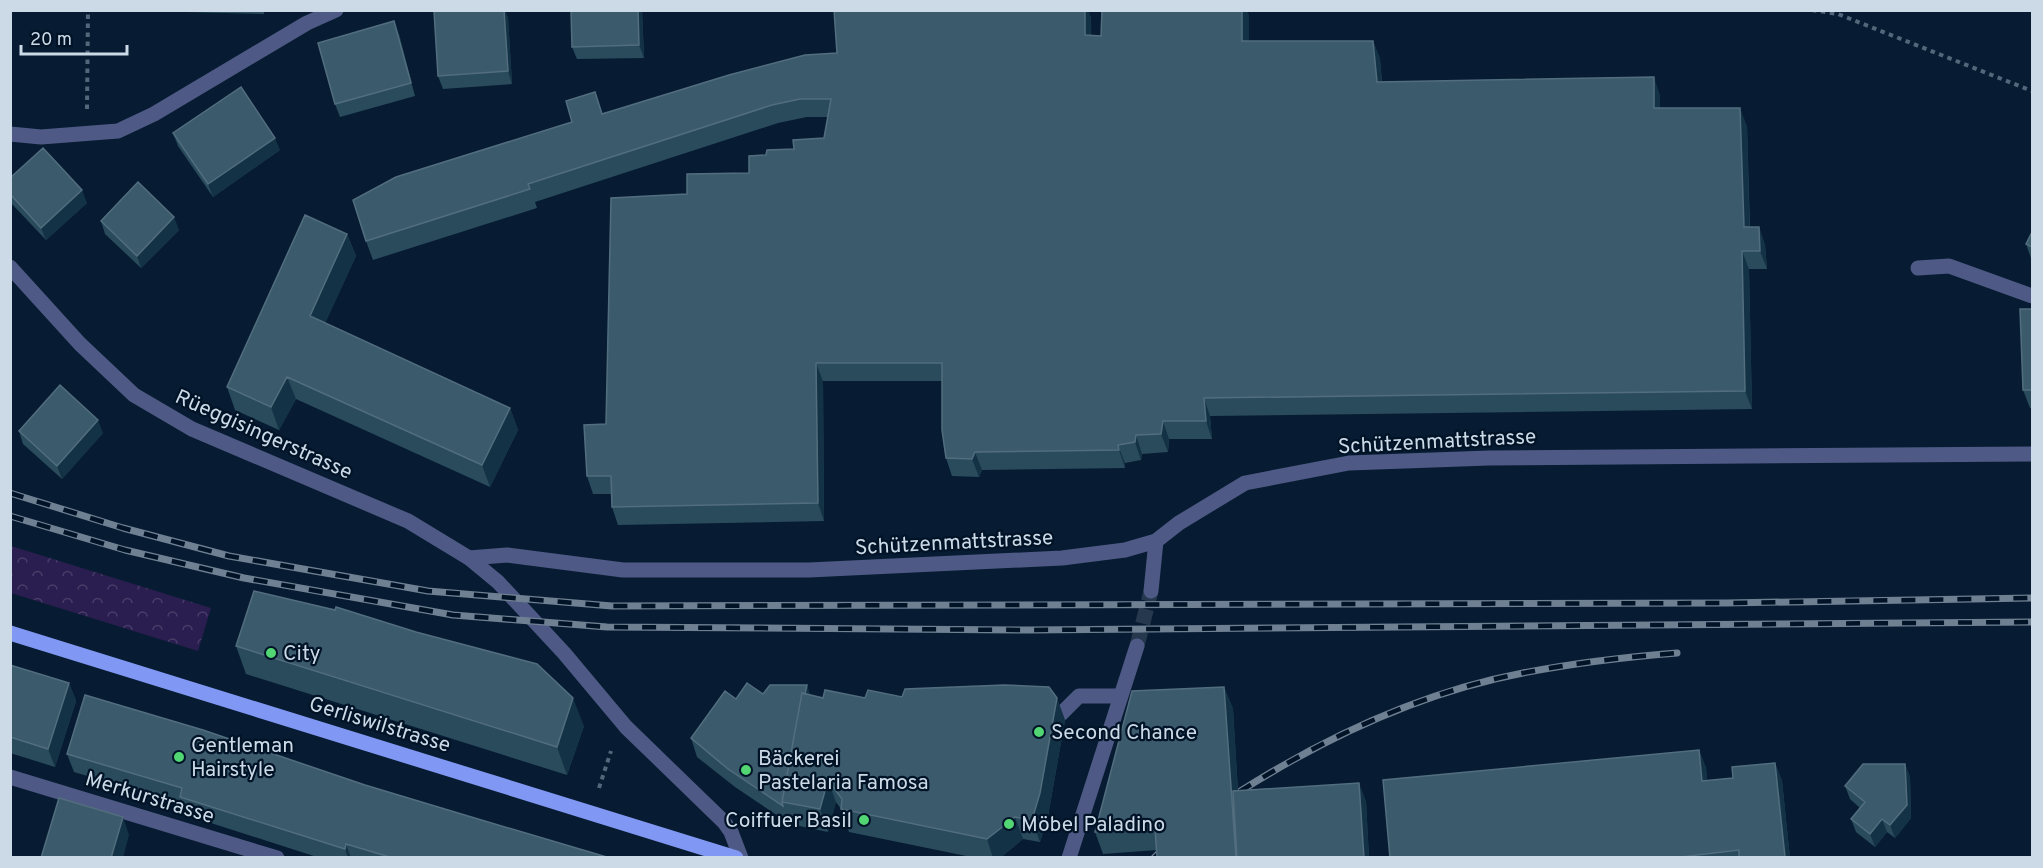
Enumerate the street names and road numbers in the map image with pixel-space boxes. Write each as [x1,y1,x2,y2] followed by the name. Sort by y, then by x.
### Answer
[171,384,356,487] street label: Rüeggisingerstrasse
[1337,424,1537,461] street label: Schützenmattstrasse
[854,525,1054,562] street label: Schützenmattstrasse
[305,691,454,760] street label: Gerliswilstrasse
[82,766,217,831] street label: Merkurstrasse

